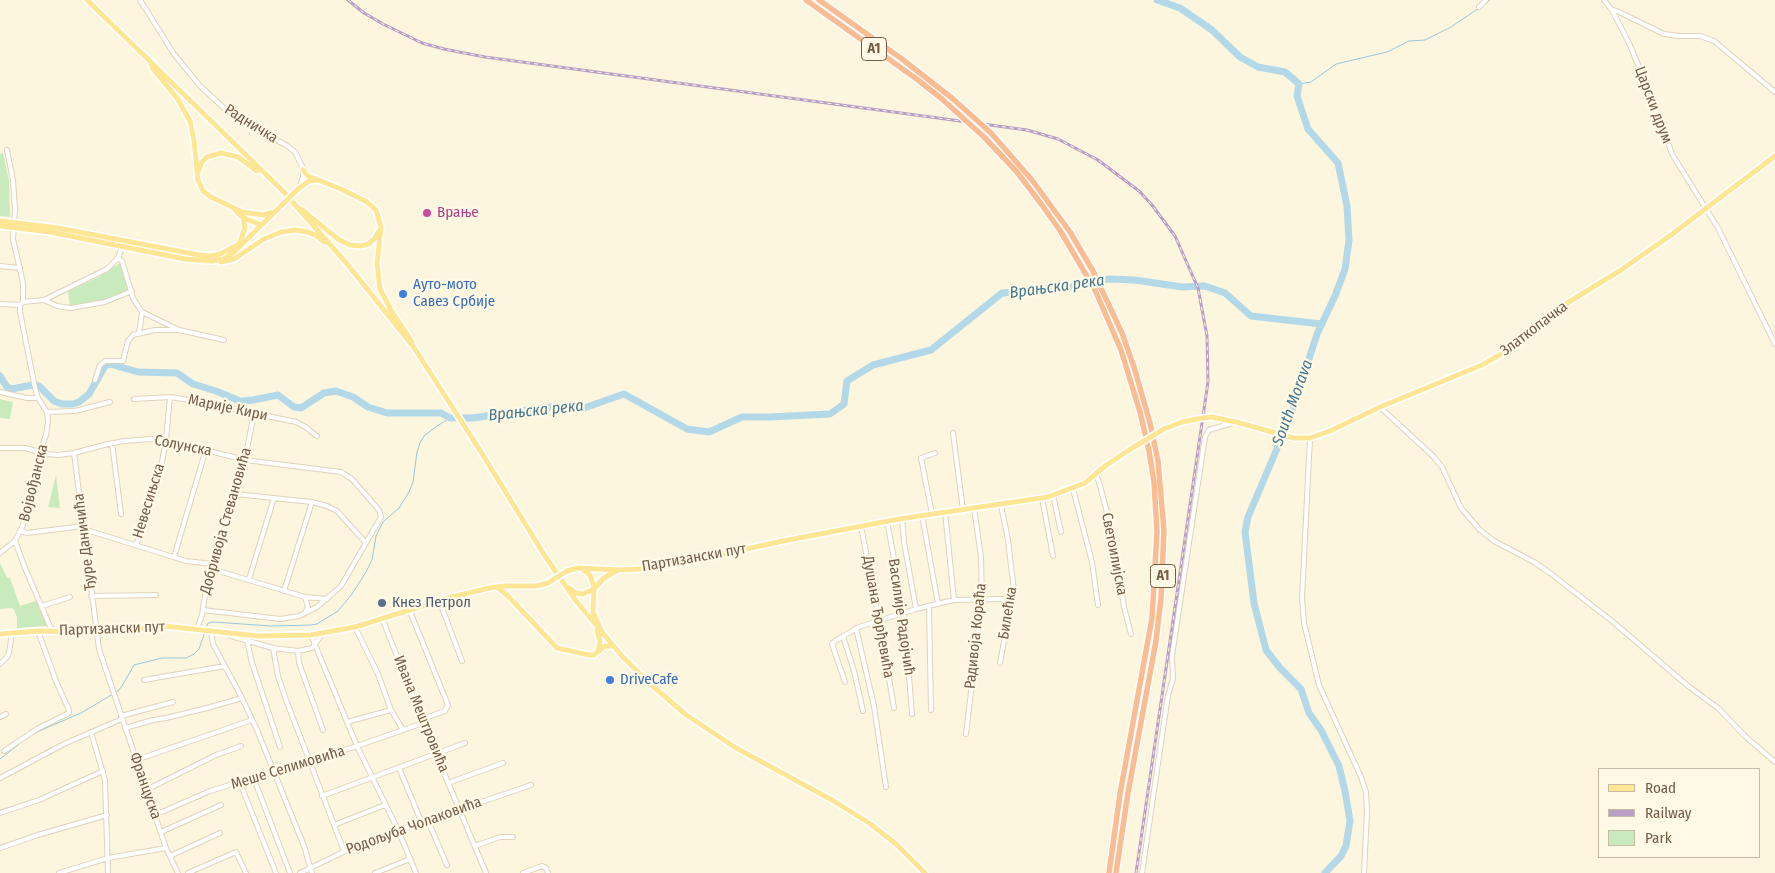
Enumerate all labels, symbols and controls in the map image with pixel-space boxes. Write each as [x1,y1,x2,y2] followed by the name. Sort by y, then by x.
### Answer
[862,38,886,61] road number: A1
[1630,64,1676,146] street label: Царски друм
[221,101,281,147] street label: Радничка
[437,204,479,222] place label: Врање
[421,207,433,219] marker: Врање
[1008,271,1106,303] water label: Врањска река
[413,276,495,311] place label: Ауто-мото Савез Србије
[397,288,409,300] marker: Ауто-мото Савез Србије
[1497,298,1571,360] street label: Златкопачка
[1269,357,1317,449] water label: South Morava
[187,391,269,425] street label: Марије Кири
[488,396,584,426] water label: Врањска река
[153,432,213,460] street label: Солунска
[16,442,52,524] street label: Војвођанска
[196,446,256,596] street label: Добривоја Стевановића
[129,461,169,541] street label: Невесињска
[70,492,100,592] street label: Ђуре Даничића
[1097,511,1131,597] street label: Светоилијска
[640,540,748,576] street label: Партизански пут
[858,554,898,680] street label: Душана Ђорђевића
[884,558,918,676] street label: Василије Радојчић
[1150,564,1176,588] road number: A1
[961,582,991,690] street label: Радивоја Кораћа
[995,585,1021,641] street label: Билећка
[392,594,471,612] place label: Кнез Петрол
[376,597,388,609] marker: Кнез Петрол
[59,618,165,640] street label: Партизански пут
[389,653,453,775] street label: Ивана Мештровића
[620,671,678,689] place label: DriveCafe
[604,674,616,686] marker: DriveCafe
[229,742,347,794] street label: Меше Селимовића
[125,750,165,822] street label: Француска
[1598,768,1760,858] legend
[1645,779,1676,797] text: Road
[344,793,484,859] street label: Родољуба Чолаковића
[1645,804,1692,822] text: Railway
[1645,829,1672,847] text: Park

